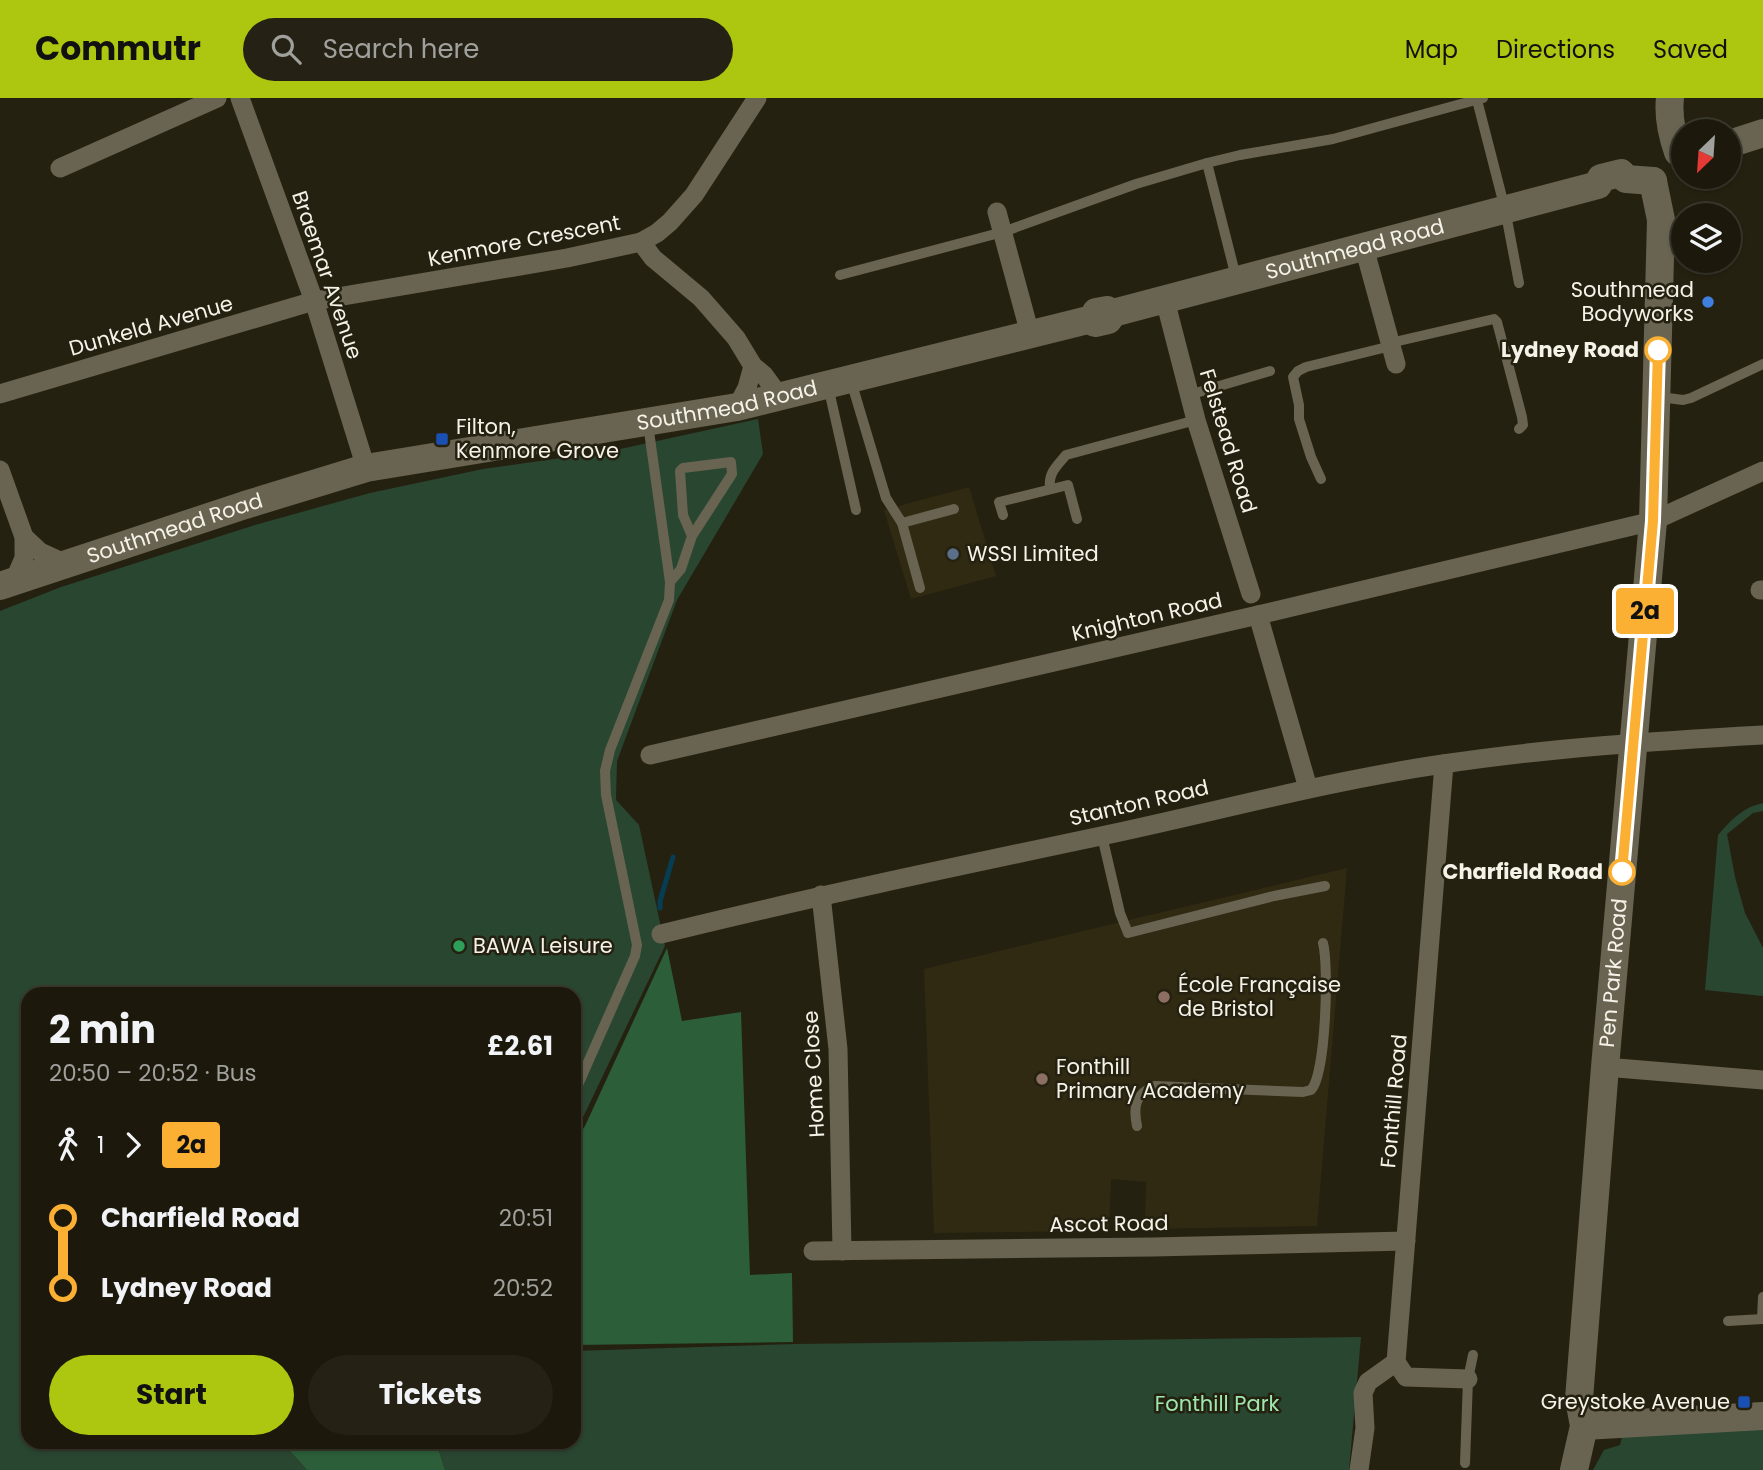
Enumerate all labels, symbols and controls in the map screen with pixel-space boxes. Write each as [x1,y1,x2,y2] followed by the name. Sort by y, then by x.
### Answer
[243,18,733,81] search box
[35,25,201,72] text: Commutr
[267,30,305,68] icon: search
[323,31,479,67] text: Search here
[1405,33,1458,66] text: Map
[1496,33,1615,66] text: Directions
[1653,33,1728,66] text: Saved
[1671,119,1741,189] north arrow
[1671,119,1741,273] map controls
[285,187,370,363] street label: Braemar Avenue
[1671,203,1741,273] button: layers
[425,208,623,273] street label: Kenmore Crescent
[1262,211,1447,286] street label: Southmead Road
[1571,275,1694,328] place label: Southmead Bodyworks
[65,288,236,363] street label: Dunkeld Avenue
[1700,294,1716,310] marker: Southmead Bodyworks
[1501,335,1639,364] place label: Lydney Road
[1645,337,1671,363] marker: Lydney Road
[1193,365,1264,516] street label: Felstead Road
[635,373,820,437] street label: Southmead Road
[456,412,619,465] place label: Filton, Kenmore Grove
[434,431,450,447] marker: Filton, Kenmore Grove
[83,485,266,570] street label: Southmead Road
[967,539,1099,568] place label: WSSI Limited
[945,546,961,562] marker: WSSI Limited
[1069,585,1225,648] street label: Knighton Road
[1614,588,1676,634] line badge: 2a
[1630,594,1660,627] text: 2a
[1066,772,1211,833] street label: Stanton Road
[1442,857,1603,886] place label: Charfield Road
[1609,859,1635,885] marker: Charfield Road
[1592,897,1634,1049] street label: Pen Park Road
[473,931,613,960] place label: BAWA Leisure
[451,938,467,954] marker: BAWA Leisure
[1178,970,1341,1023] place label: École Française de Bristol
[1156,989,1172,1005] marker: École Française de Bristol
[49,1003,156,1056] text: 2 min
[796,1010,831,1138] street label: Home Close
[487,1028,553,1064] text: £2.61
[1373,1033,1414,1169] street label: Fonthill Road
[1056,1052,1244,1105] place label: Fonthill Primary Academy
[49,1057,257,1089] text: 20:50 – 20:52 · Bus
[1034,1071,1050,1087] marker: Fonthill Primary Academy
[49,1126,87,1164] icon: walk
[114,1126,152,1164] icon: forward
[176,1128,206,1161] text: 2a
[97,1129,104,1161] text: 1
[101,1200,300,1236] text: Charfield Road
[499,1202,553,1234] text: 20:51
[1049,1208,1169,1239] street label: Ascot Road
[101,1270,272,1306] text: Lydney Road
[493,1272,553,1304] text: 20:52
[49,1355,294,1435] button: Start
[308,1355,553,1435] button: Tickets
[1541,1387,1730,1416] place label: Greystoke Avenue
[1155,1389,1280,1418] park label: Fonthill Park
[1736,1394,1752,1410] marker: Greystoke Avenue

